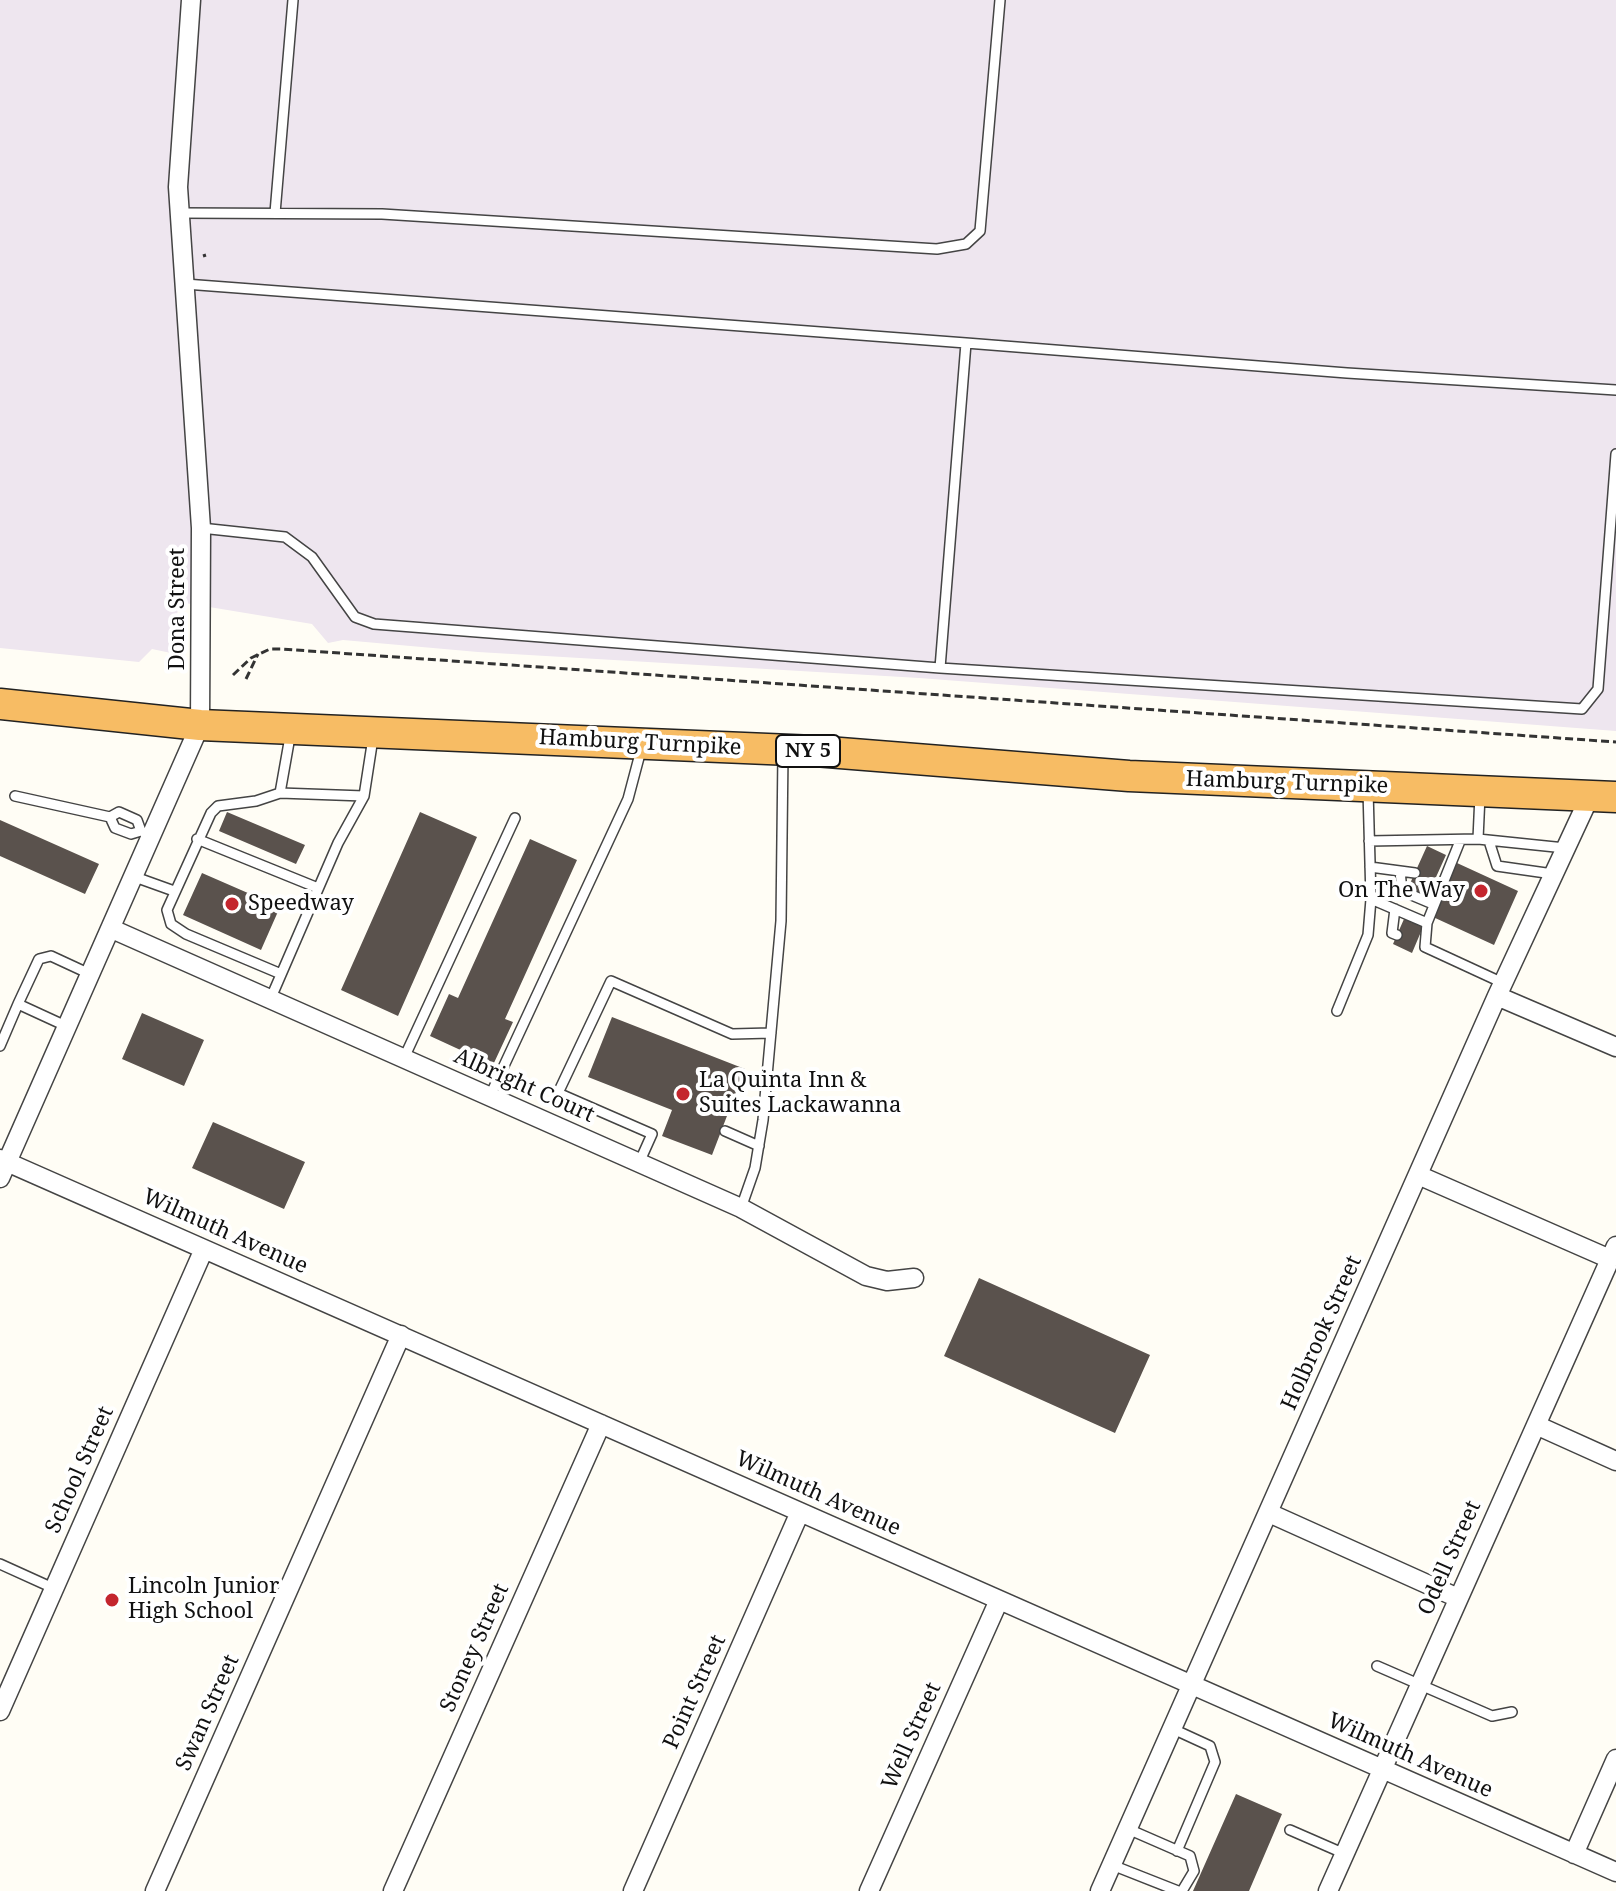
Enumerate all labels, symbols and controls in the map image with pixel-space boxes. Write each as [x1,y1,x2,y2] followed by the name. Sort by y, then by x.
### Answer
[165,548,191,670] street label: Dona Street
[538,725,742,761] street label: Hamburg Turnpike
[776,735,840,767] road number: NY 5
[1185,766,1389,800] street label: Hamburg Turnpike
[1338,878,1465,904] place label: On The Way
[1472,882,1490,900] marker: On The Way
[248,891,354,917] place label: Speedway
[223,895,241,913] marker: Speedway
[450,1043,598,1129] street label: Albright Court
[699,1068,901,1120] place label: La Quinta Inn & Suites Lackawanna
[674,1085,692,1103] marker: La Quinta Inn & Suites Lackawanna
[138,1184,312,1280] street label: Wilmuth Avenue
[1276,1252,1368,1414] street label: Holbrook Street
[40,1402,120,1538] street label: School Street
[731,1446,905,1542] street label: Wilmuth Avenue
[1413,1497,1487,1619] street label: Odell Street
[128,1574,279,1626] place label: Lincoln Junior High School
[435,1580,515,1716] street label: Stoney Street
[103,1591,121,1609] marker: Lincoln Junior High School
[658,1631,732,1753] street label: Point Street
[171,1651,245,1775] street label: Swan Street
[877,1678,947,1794] street label: Well Street
[1323,1708,1497,1804] street label: Wilmuth Avenue

